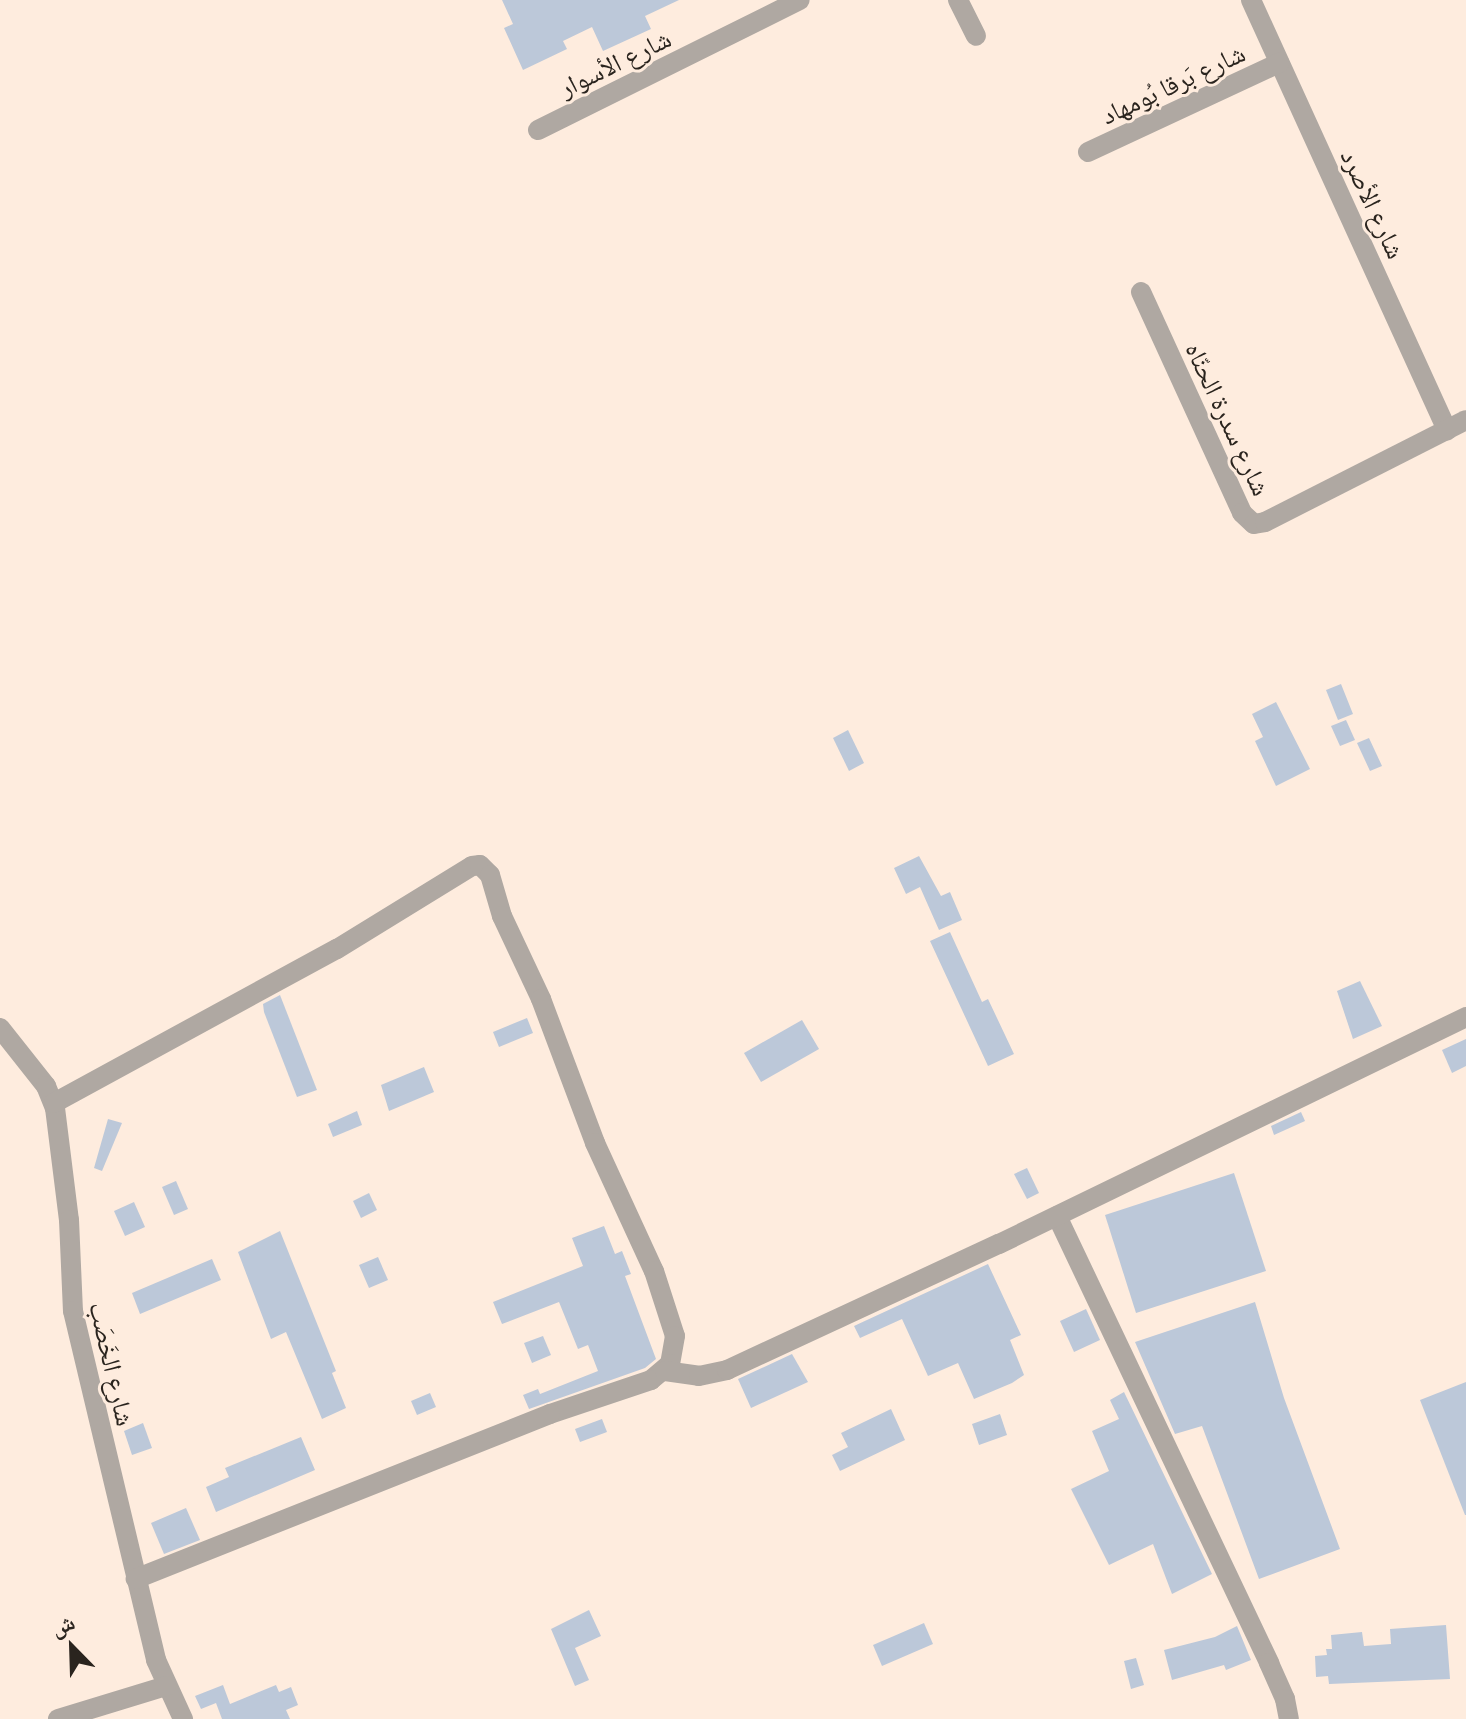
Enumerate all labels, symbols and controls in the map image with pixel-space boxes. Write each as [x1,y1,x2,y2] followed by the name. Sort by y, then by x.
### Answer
[554,23,676,103] street label: شارع الأسوار
[1096,37,1250,131] street label: شارع بَرقا بُومهاد
[1334,144,1412,264] street label: شارع الأصرد
[1179,337,1277,501] street label: شارع سدرة الحنّاه
[83,1299,141,1429] street label: شارع الخَصَب
[32,1607,112,1687] north arrow
[46,1607,79,1642] text: ش

